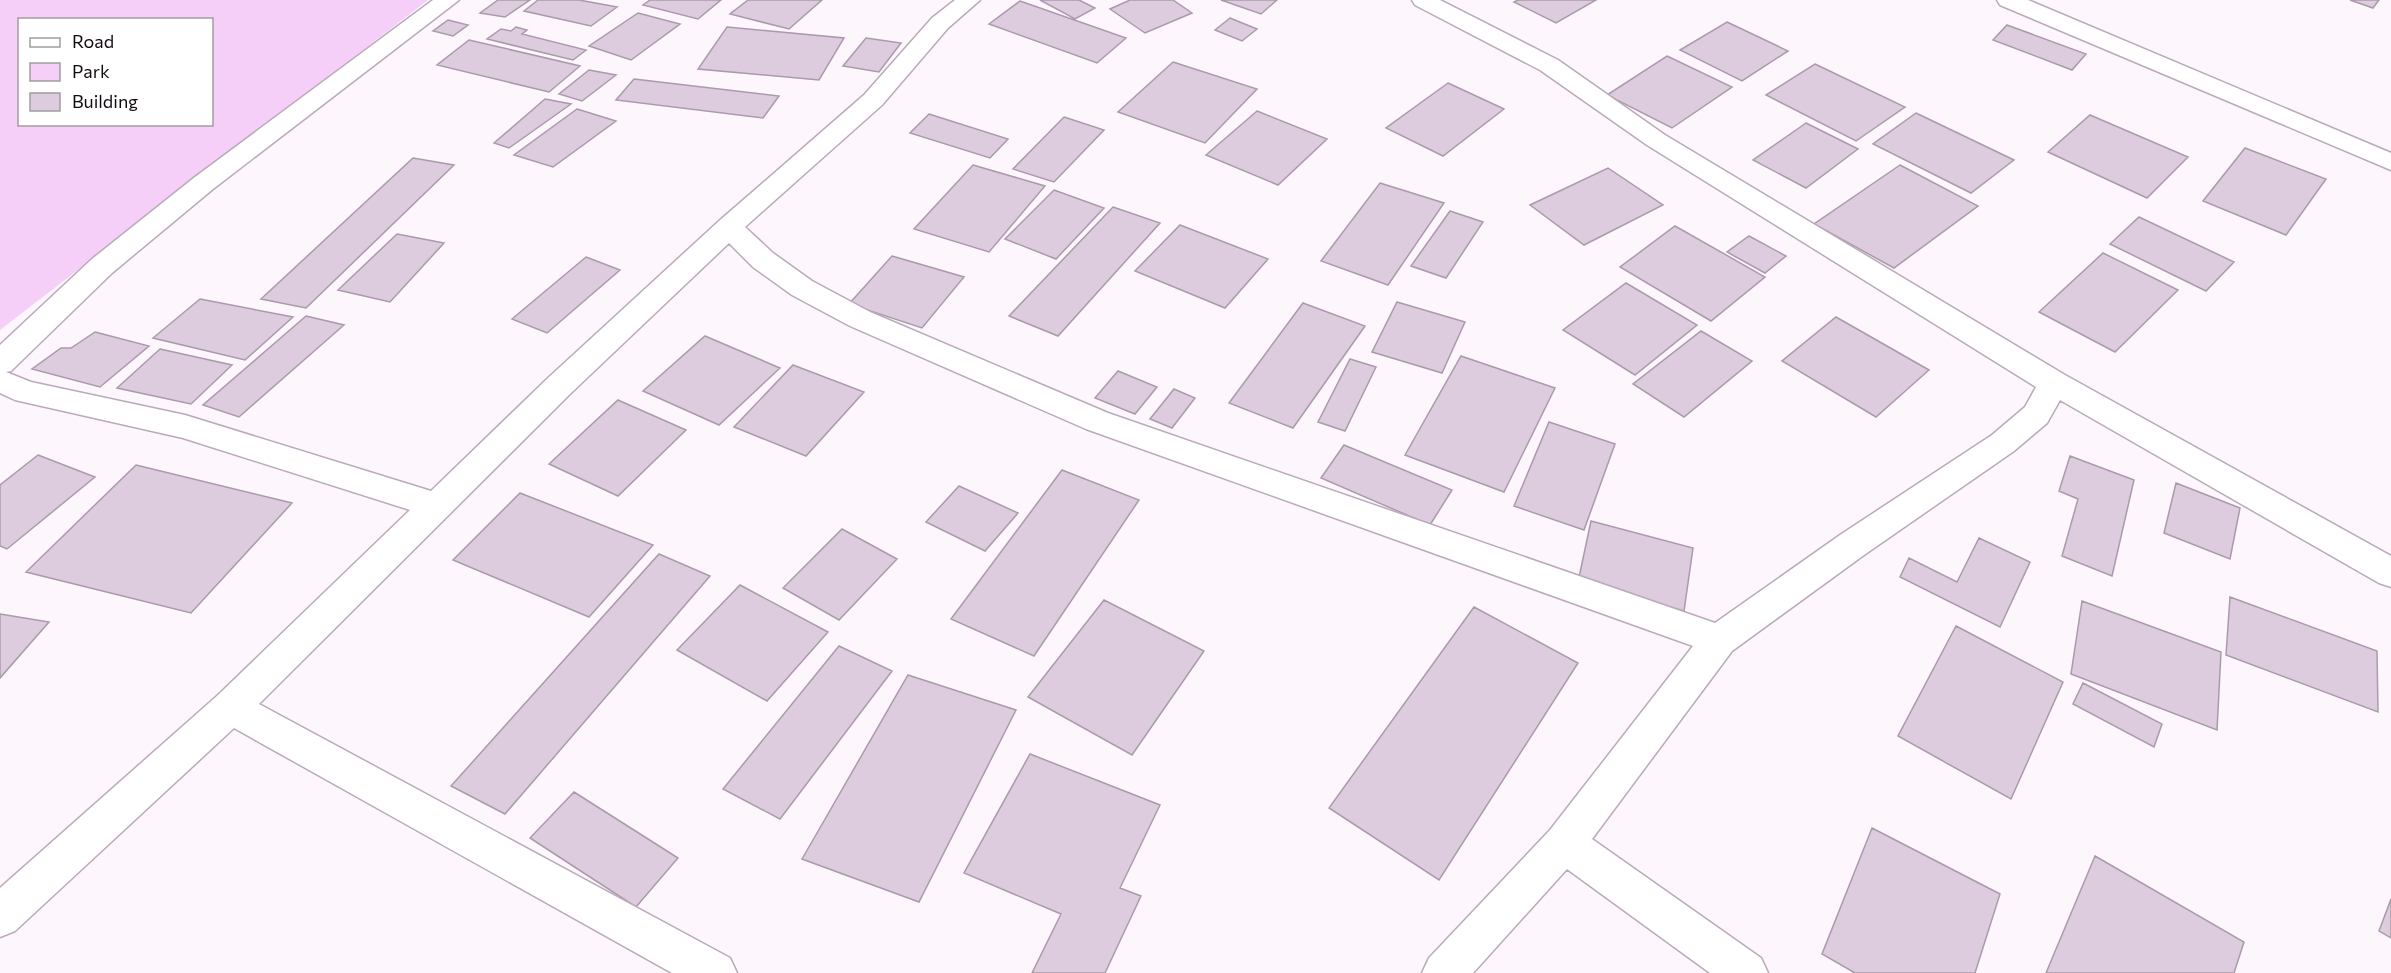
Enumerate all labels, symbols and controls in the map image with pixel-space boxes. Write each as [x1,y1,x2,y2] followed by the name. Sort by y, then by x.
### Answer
[18,18,213,126] legend
[72,30,114,52] text: Road
[72,60,110,82] text: Park
[72,90,138,112] text: Building

